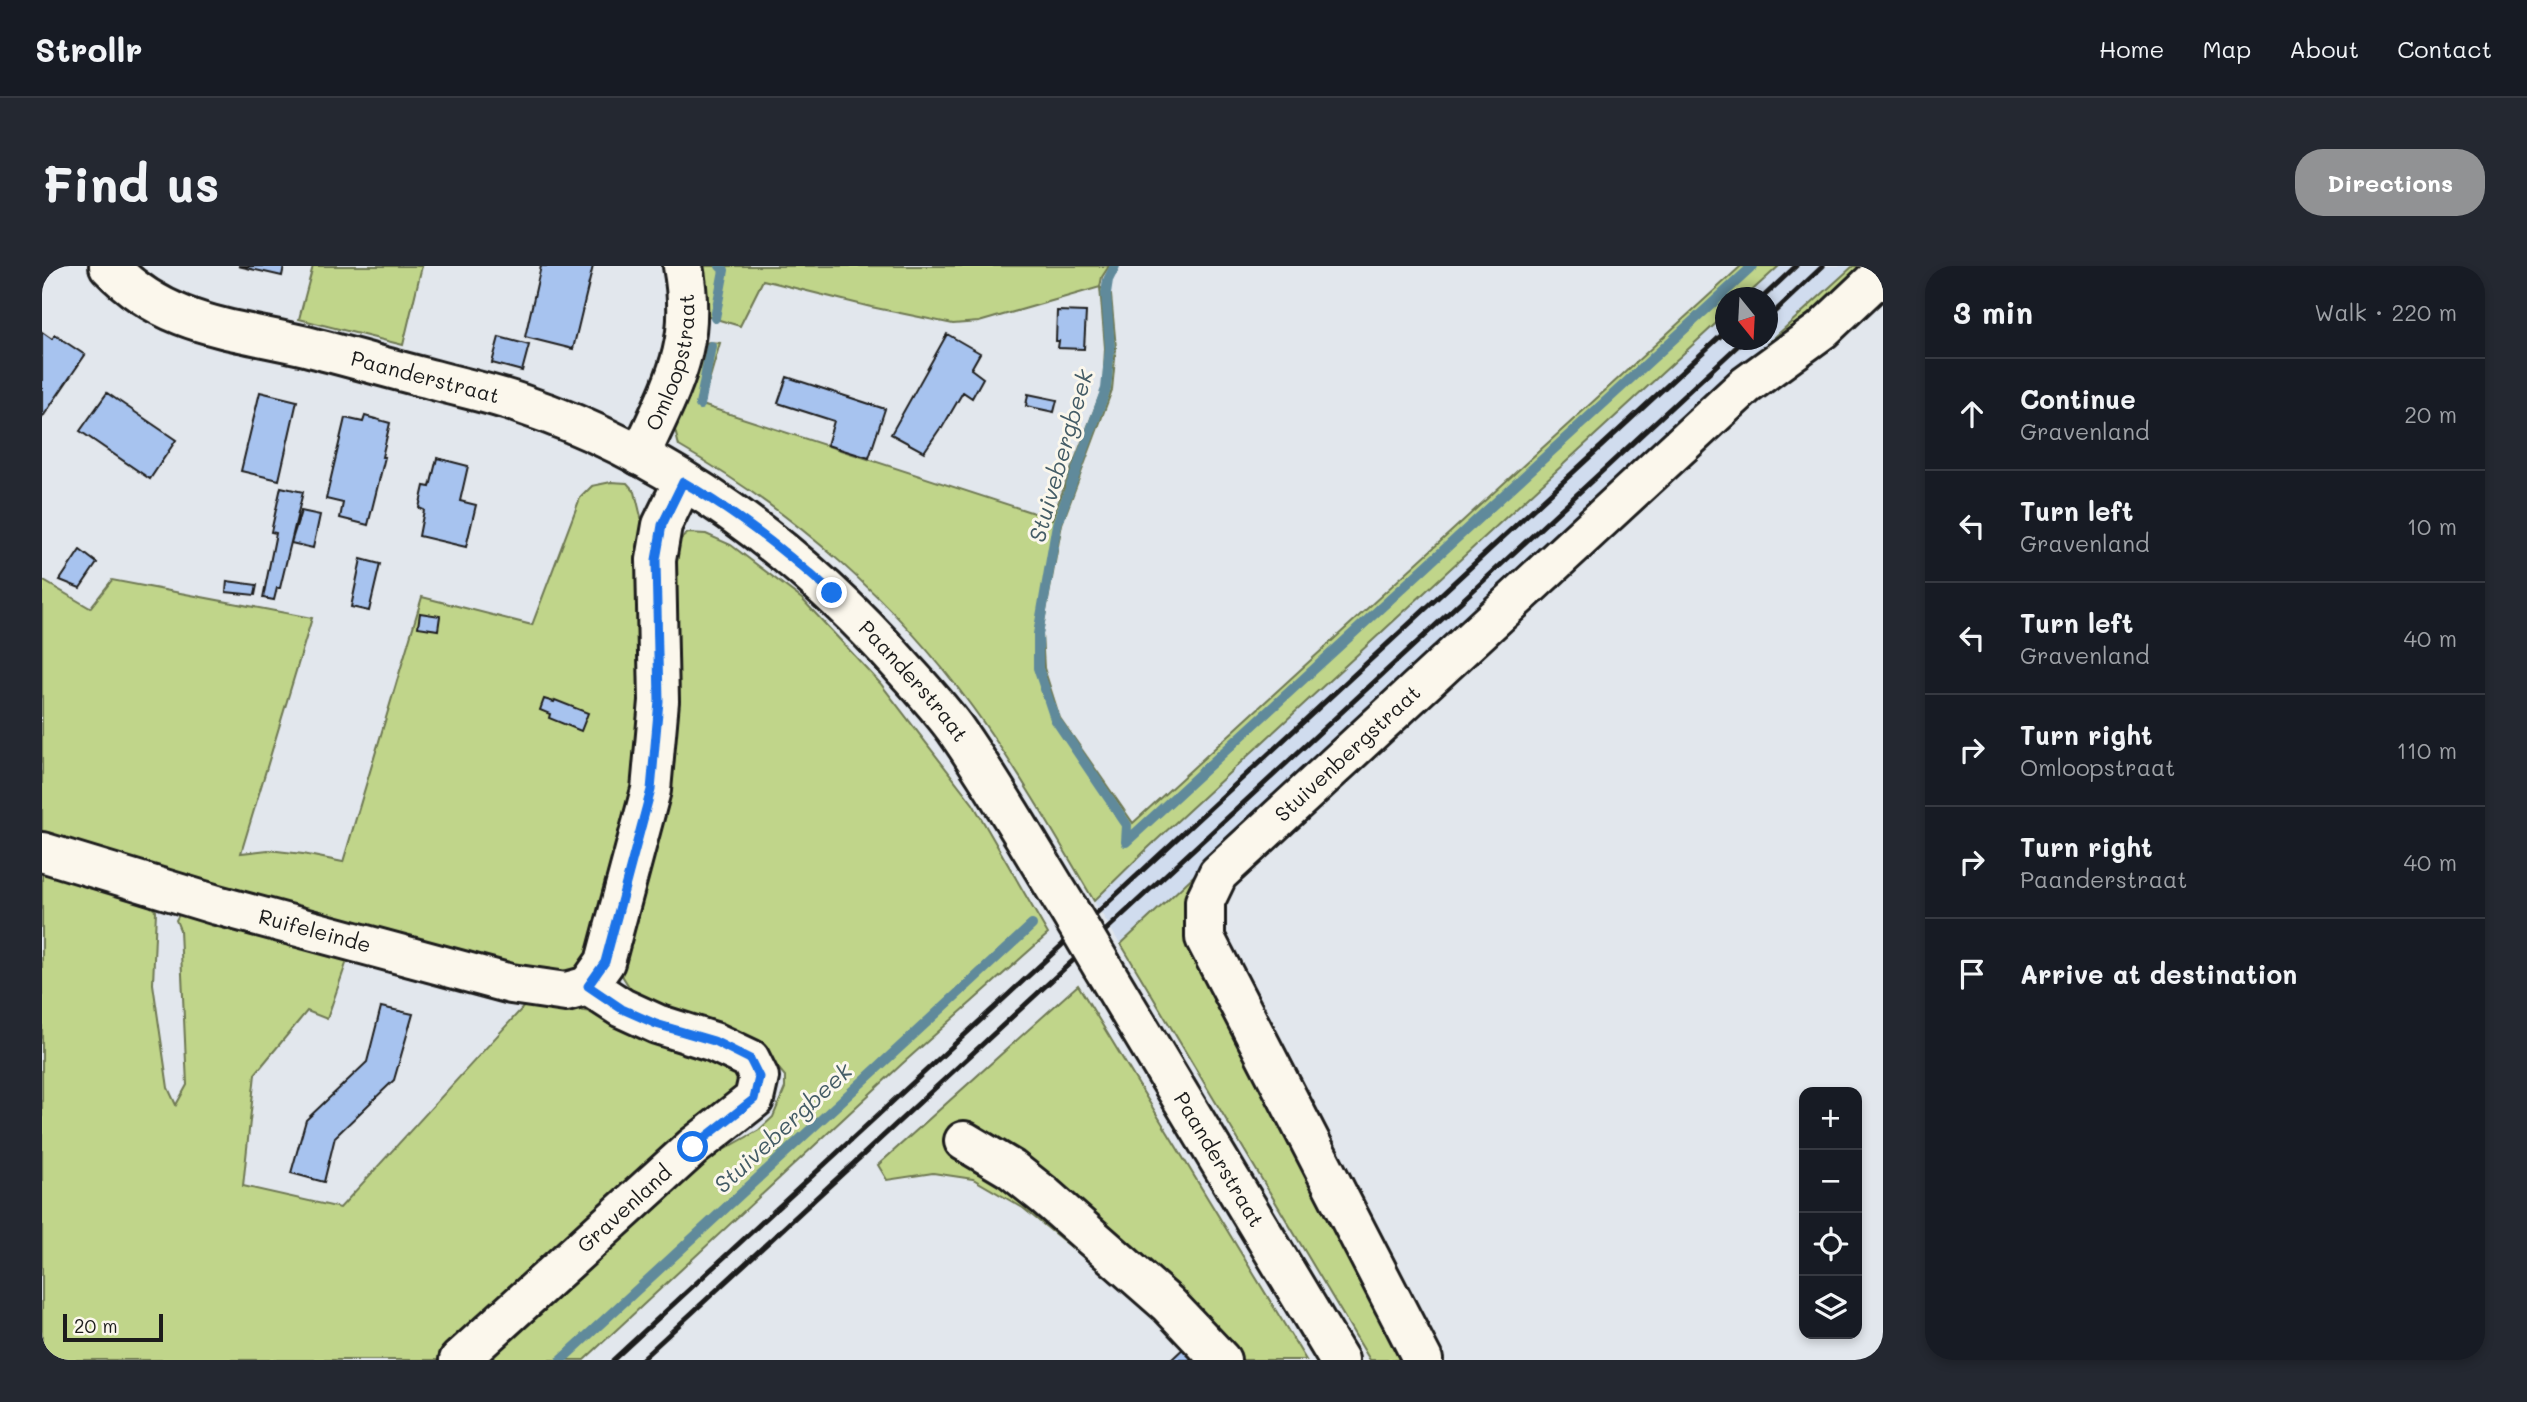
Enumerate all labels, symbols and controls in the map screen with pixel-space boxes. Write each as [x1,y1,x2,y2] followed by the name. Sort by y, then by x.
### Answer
[35,27,143,70] text: Strollr
[2099,33,2164,64] text: Home
[2202,33,2251,64] text: Map
[2289,33,2359,64] text: About
[2397,33,2492,64] text: Contact
[2295,149,2485,216] button: Directions
[42,151,220,214] text: Find us
[1715,287,1778,350] north arrow
[1953,292,2033,332] text: 3 min
[639,293,699,435] street label: Omloopstraat
[2314,297,2457,327] text: Walk · 220 m
[348,343,503,409] street label: Paanderstraat
[1021,365,1099,546] water label: Stuivebergbeek
[2020,382,2136,416] text: Continue
[1953,395,1991,433] icon: ahead
[2404,399,2457,429] text: 20 m
[2020,416,2150,446] text: Gravenland
[2020,494,2133,528] text: Turn left
[1953,507,1991,545] icon: left
[2407,511,2457,541] text: 10 m
[2020,528,2150,558] text: Gravenland
[816,577,847,608] route end
[2020,606,2133,640] text: Turn left
[854,614,975,746] street label: Paanderstraat
[1953,619,1991,657] icon: left
[2404,623,2457,653] text: 40 m
[2020,640,2150,670] text: Gravenland
[1268,678,1426,827] street label: Stuivenbergstraat
[2020,718,2153,752] text: Turn right
[1953,731,1991,769] icon: right
[2397,735,2457,765] text: 110 m
[2020,752,2175,782] text: Omloopstraat
[2020,830,2153,864] text: Turn right
[1953,843,1991,881] icon: right
[2404,847,2457,877] text: 40 m
[2020,864,2187,894] text: Paanderstraat
[256,902,374,958] street label: Ruifeleinde
[1953,955,1991,993] icon: arrive
[2020,957,2297,991] text: Arrive at destination
[707,1055,858,1199] water label: Stuivebergbeek
[1169,1086,1271,1231] street label: Paanderstraat
[1799,1087,1862,1339] map controls
[1799,1087,1862,1150] button: +
[677,1131,708,1162] route start
[1799,1150,1862,1213] button: −
[571,1158,676,1258] street label: Gravenland
[1799,1213,1862,1276] button: locate
[1799,1276,1862,1339] button: layers
[63,1311,163,1343] scale bar
[74,1313,118,1338] text: 20 m

